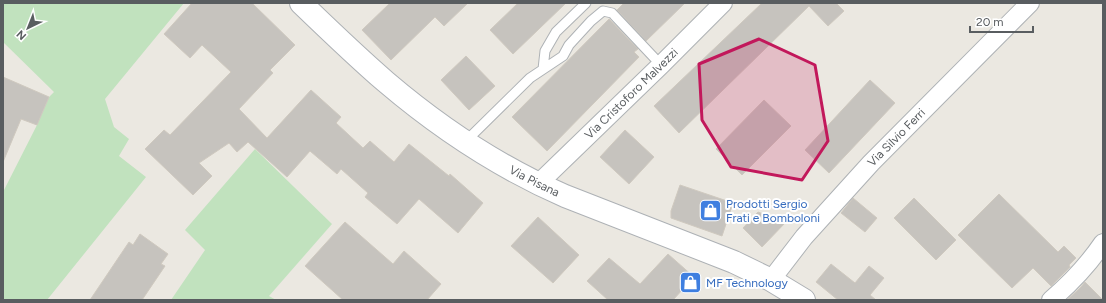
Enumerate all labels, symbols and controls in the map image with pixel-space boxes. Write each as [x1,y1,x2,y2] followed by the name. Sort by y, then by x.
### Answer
[8,8,48,48] north arrow
[970,8,1033,34] scale bar
[976,15,1004,29] text: 20 m
[14,27,29,43] text: N
[582,45,681,142] street label: Via Cristoforo Malvezzi
[865,106,928,169] street label: Via Silvio Ferri
[507,163,562,200] street label: Via Pisana
[726,197,820,225] place label: Prodotti Sergio Frati e Bomboloni
[698,198,724,224] shop icon: Prodotti Sergio Frati e Bomboloni
[678,270,704,296] shop icon: MF Technology
[706,276,789,290] place label: MF Technology

